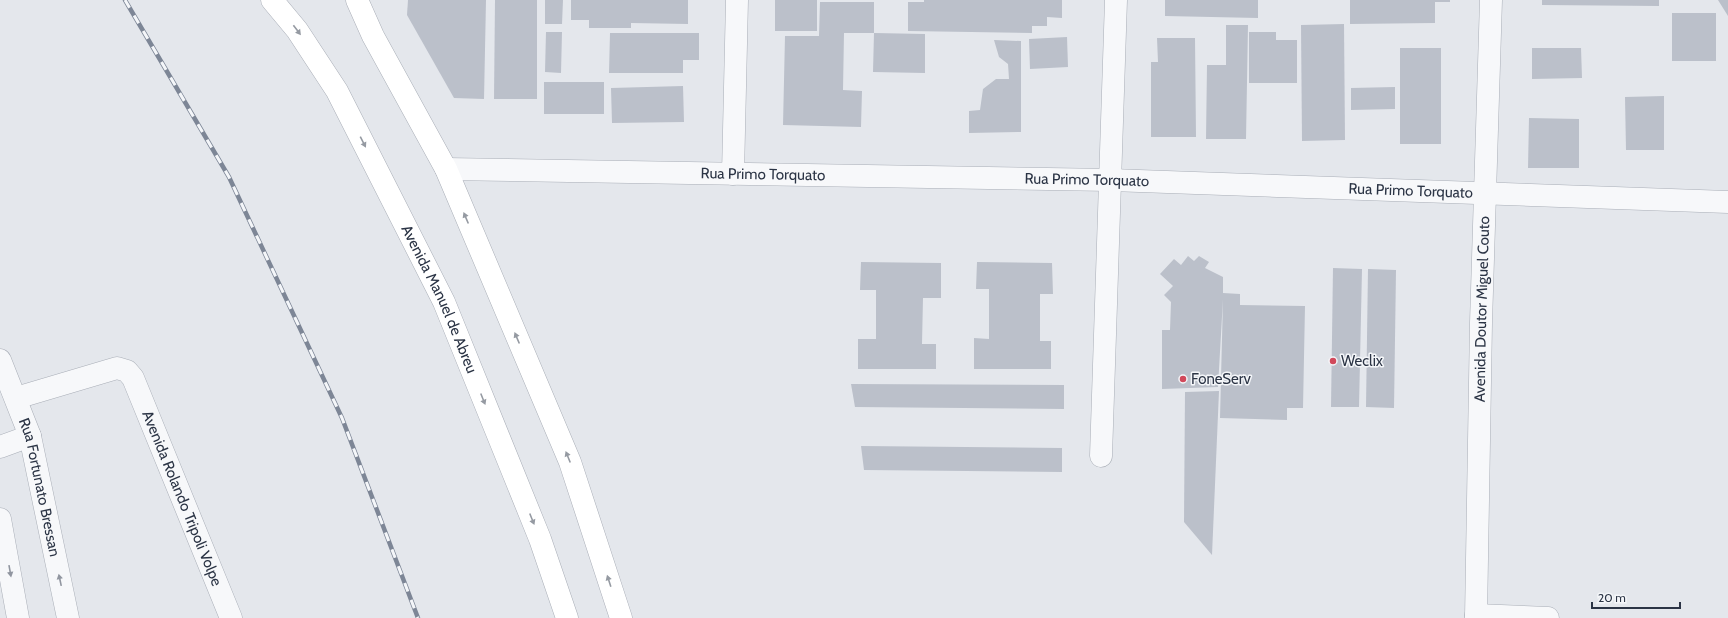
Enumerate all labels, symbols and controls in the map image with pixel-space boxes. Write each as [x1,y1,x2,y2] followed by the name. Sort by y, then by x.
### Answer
[293,24,301,35] one-way arrow
[360,136,366,147] one-way arrow
[700,164,825,184] street label: Rua Primo Torquato
[1024,170,1150,190] street label: Rua Primo Torquato
[1348,179,1473,202] street label: Rua Primo Torquato
[463,212,469,224] one-way arrow
[1471,216,1493,402] street label: Avenida Doutor Miguel Couto
[397,222,481,376] street label: Avenida Manuel de Abreu
[514,331,520,343] one-way arrow
[1341,352,1383,370] place label: Weclix
[1328,356,1338,366] marker: Weclix
[1191,370,1251,388] place label: FoneServ
[1178,374,1188,384] marker: FoneServ
[480,393,486,405] one-way arrow
[138,408,226,589] street label: Avenida Rolando Tripoli Volpe
[15,415,64,558] street label: Rua Fortunato Bressan
[565,452,571,463] one-way arrow
[529,514,535,526] one-way arrow
[7,565,13,577] one-way arrow
[56,574,62,586] one-way arrow
[605,575,611,587] one-way arrow
[1592,584,1680,610] scale bar
[1598,590,1626,605] text: 20 m

